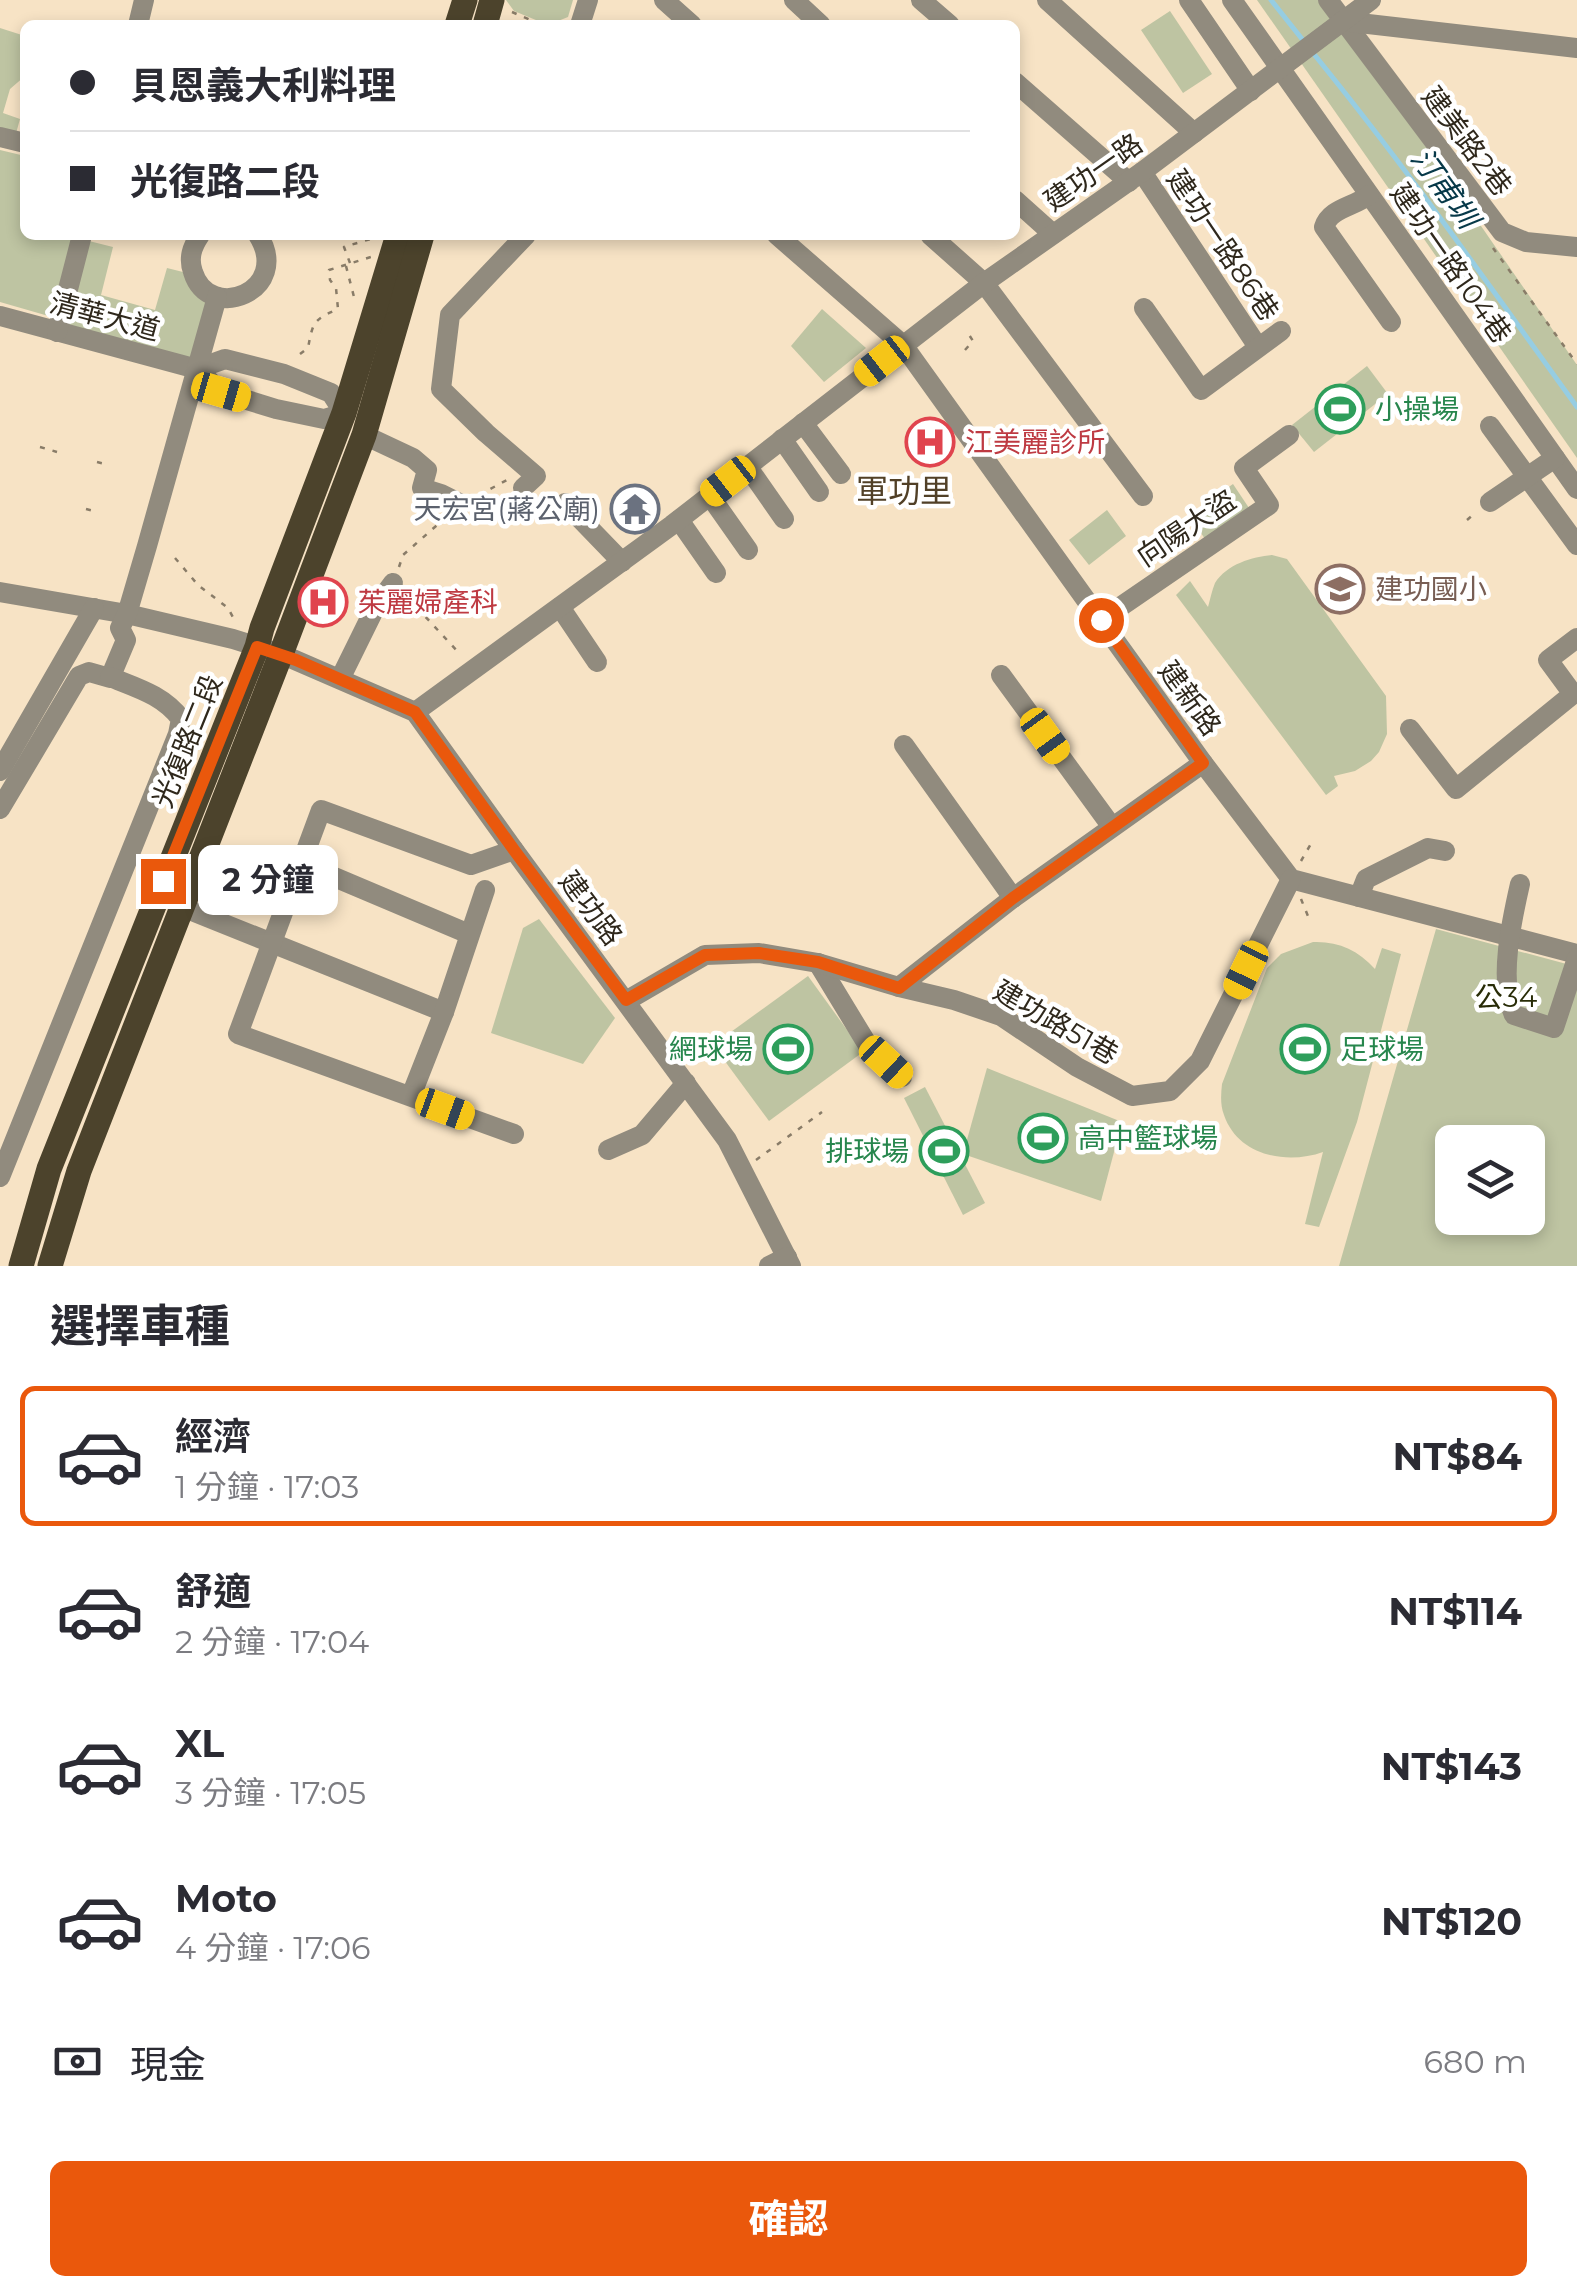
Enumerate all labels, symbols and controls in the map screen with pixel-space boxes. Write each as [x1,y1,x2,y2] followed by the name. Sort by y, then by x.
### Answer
[130,62,396,109] text: 貝恩義大利料理
[1415,80,1519,202] street label: 建美路2巷
[1037,126,1149,218] street label: 建功一路
[1404,141,1489,239] water label: 汀甫圳
[130,158,320,205] text: 光復路二段
[1160,163,1286,327] street label: 建功一路86巷
[1383,177,1519,349] street label: 建功一路104巷
[47,285,163,347] street label: 清華大道
[849,331,915,391] car
[188,369,254,415] car
[1314,383,1366,435] sports icon: 小操場
[1375,392,1459,426] place label: 小操場
[904,416,956,468] hospital icon: 江美麗診所
[965,425,1105,459] place label: 江美麗診所
[695,451,761,511] car
[856,471,952,510] district label: 軍功里
[609,483,661,535] temple icon: 天宏宮(蔣公廟)
[1130,483,1242,573] street label: 向陽大盜
[414,492,600,526] place label: 天宏宮(蔣公廟)
[1314,563,1366,615] school or university icon: 建功國小
[1375,572,1487,606] place label: 建功國小
[297,576,349,628] hospital icon: 茱麗婦產科
[358,585,498,619] place label: 茱麗婦產科
[1079,598,1124,643] route start
[1152,654,1228,742] street label: 建新路
[145,670,229,812] street label: 光復路二段
[1015,703,1075,769] car
[198,846,338,916] callout: 2 分鐘
[141,859,186,904] route end
[222,860,314,899] text: 2 分鐘
[552,864,630,952] street label: 建功路
[1219,936,1273,1004] car
[988,973,1124,1071] street label: 建功路51巷
[1475,980,1538,1014] park label: 公34
[762,1023,814,1075] sports icon: 網球場
[1279,1023,1331,1075] sports icon: 足球場
[854,1031,918,1093] car
[669,1032,753,1066] place label: 網球場
[1340,1032,1424,1066] place label: 足球場
[412,1085,478,1133] car
[1017,1112,1069,1164] sports icon: 高中籃球場
[1078,1121,1218,1155] place label: 高中籃球場
[918,1125,970,1177] sports icon: 排球場
[1435,1125,1545,1235] map controls
[1435,1125,1545,1235] button: layers
[825,1134,909,1168] place label: 排球場
[50,1298,230,1353] text: 選擇車種
[55,1411,145,1501] icon: car
[175,1413,251,1460] text: 經濟
[1392,1433,1522,1480] text: NT$84
[175,1467,359,1506] text: 1 分鐘 · 17:03
[55,1566,145,1656] icon: car
[175,1568,251,1615] text: 舒適
[1388,1588,1522,1635] text: NT$114
[175,1622,369,1661] text: 2 分鐘 · 17:04
[175,1720,224,1767] text: XL
[55,1721,145,1811] icon: car
[1381,1743,1522,1790] text: NT$143
[175,1773,366,1812] text: 3 分鐘 · 17:05
[175,1875,277,1922] text: Moto
[55,1876,145,1966] icon: car
[1381,1898,1522,1945] text: NT$120
[175,1928,371,1967] text: 4 分鐘 · 17:06
[50,2034,105,2089] icon: cash
[130,2041,206,2088] text: 現金
[1424,2042,1527,2081] text: 680 m
[50,2161,1527,2276] button: 確認

